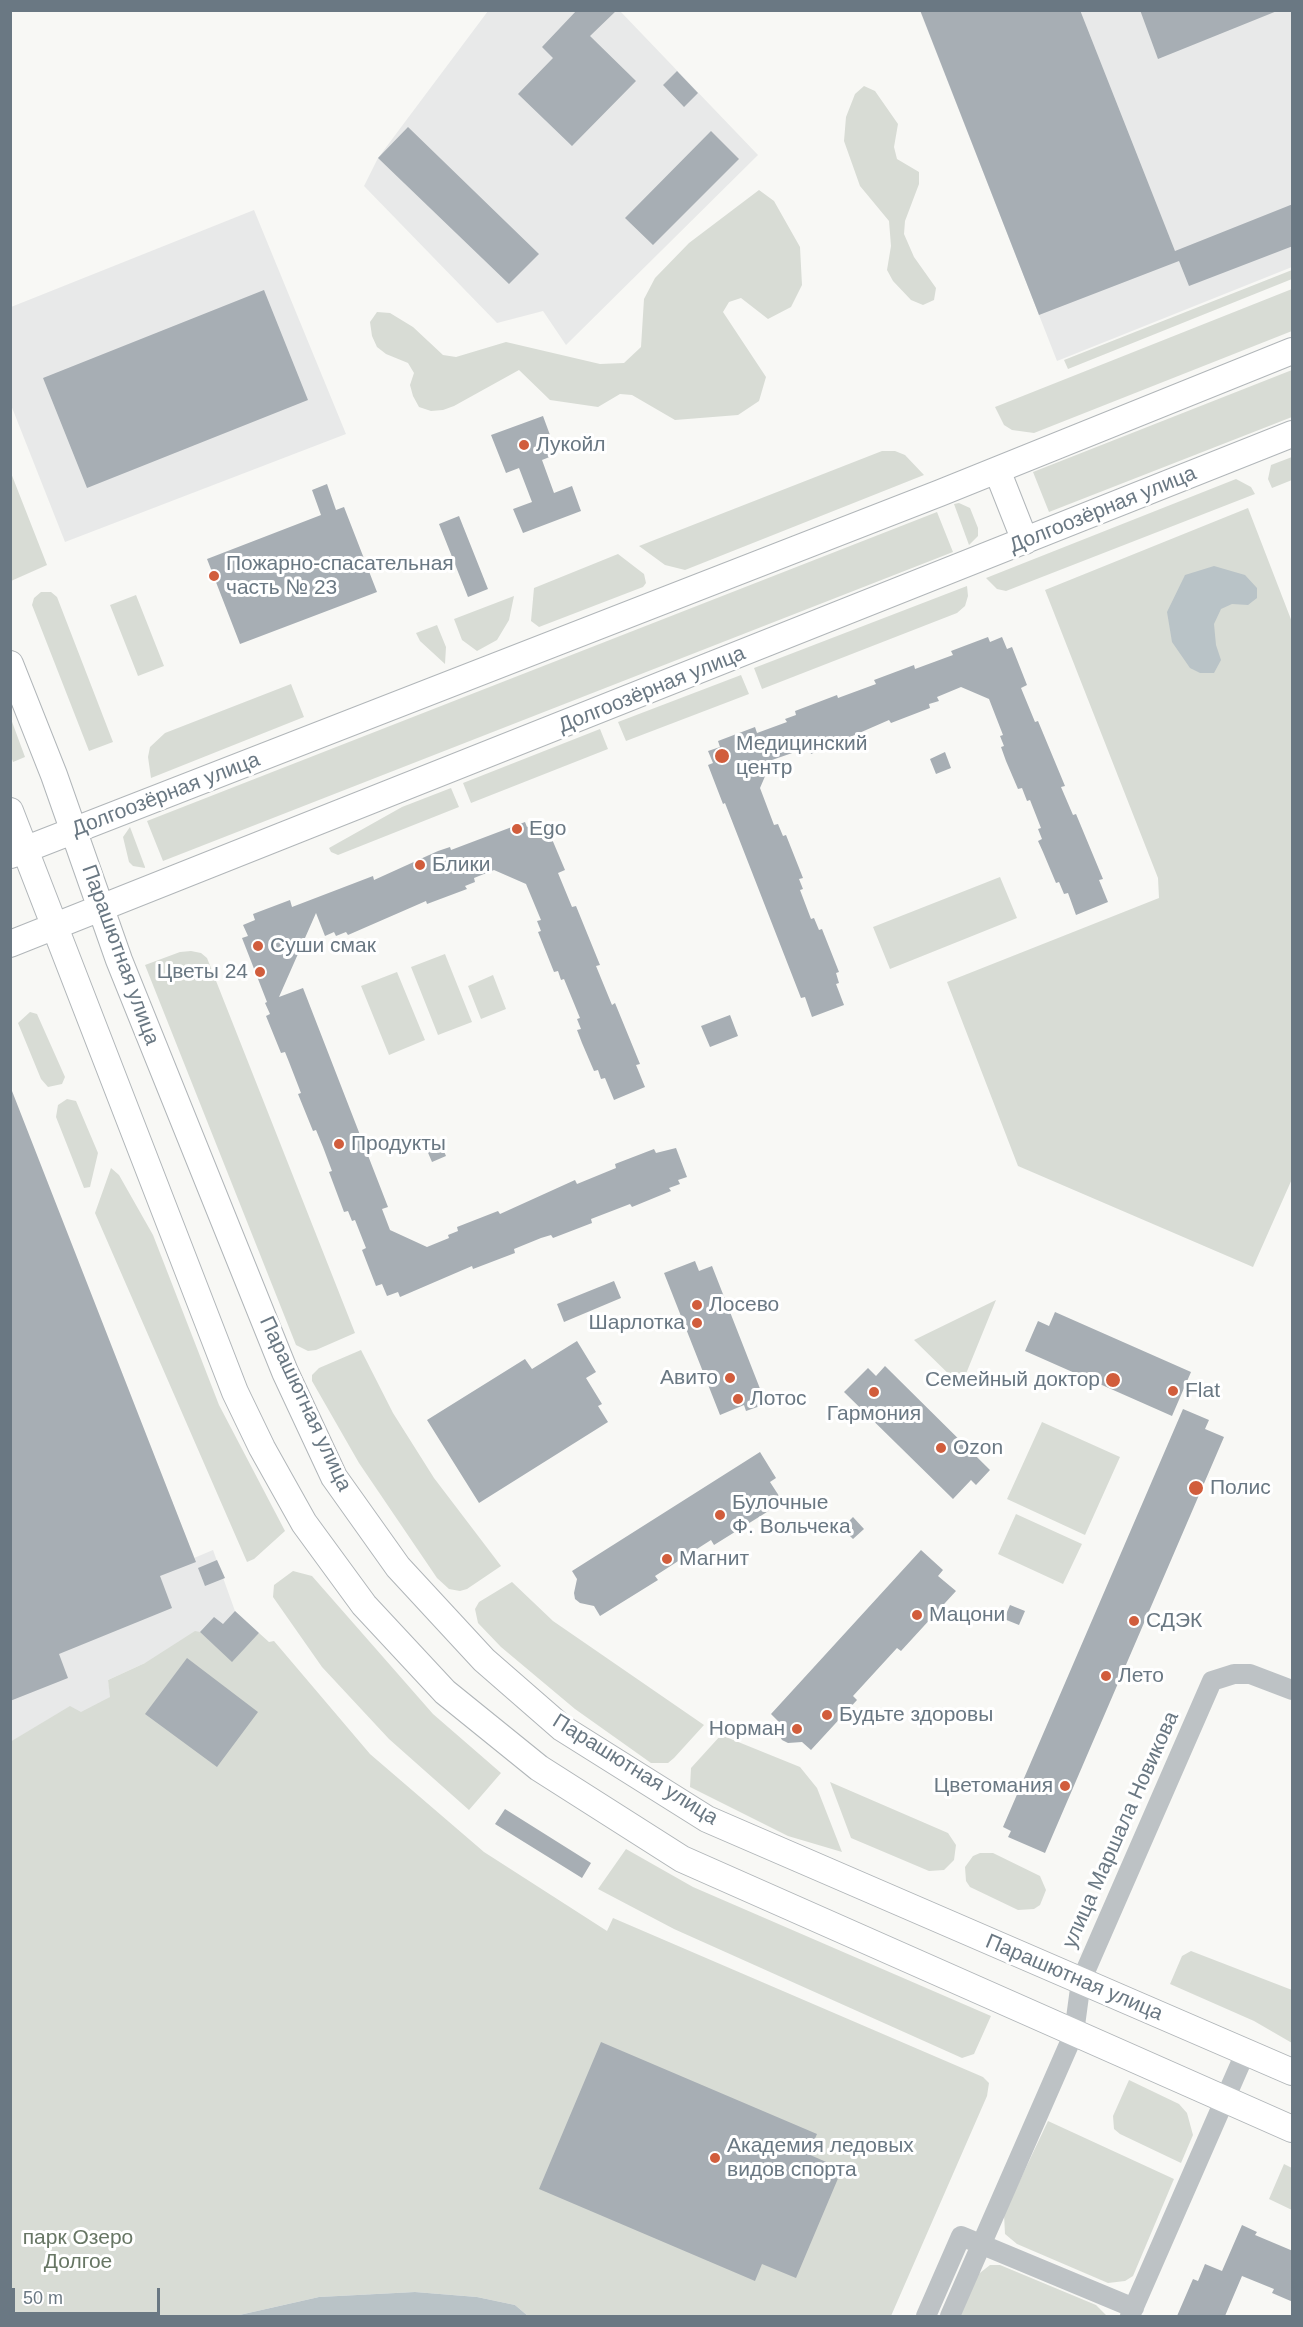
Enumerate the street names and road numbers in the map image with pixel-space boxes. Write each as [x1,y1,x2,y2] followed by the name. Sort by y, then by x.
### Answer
[1006,461,1200,559] street label: Долгоозёрная улица
[555,641,749,739] street label: Долгоозёрная улица
[68,747,264,843] street label: Долгоозёрная улица
[76,861,164,1049] street label: Парашютная улица
[253,1313,357,1495] street label: Парашютная улица
[1057,1708,1185,1952] street label: улица Маршала Новикова
[548,1709,722,1831] street label: Парашютная улица
[982,1929,1166,2027] street label: Парашютная улица

